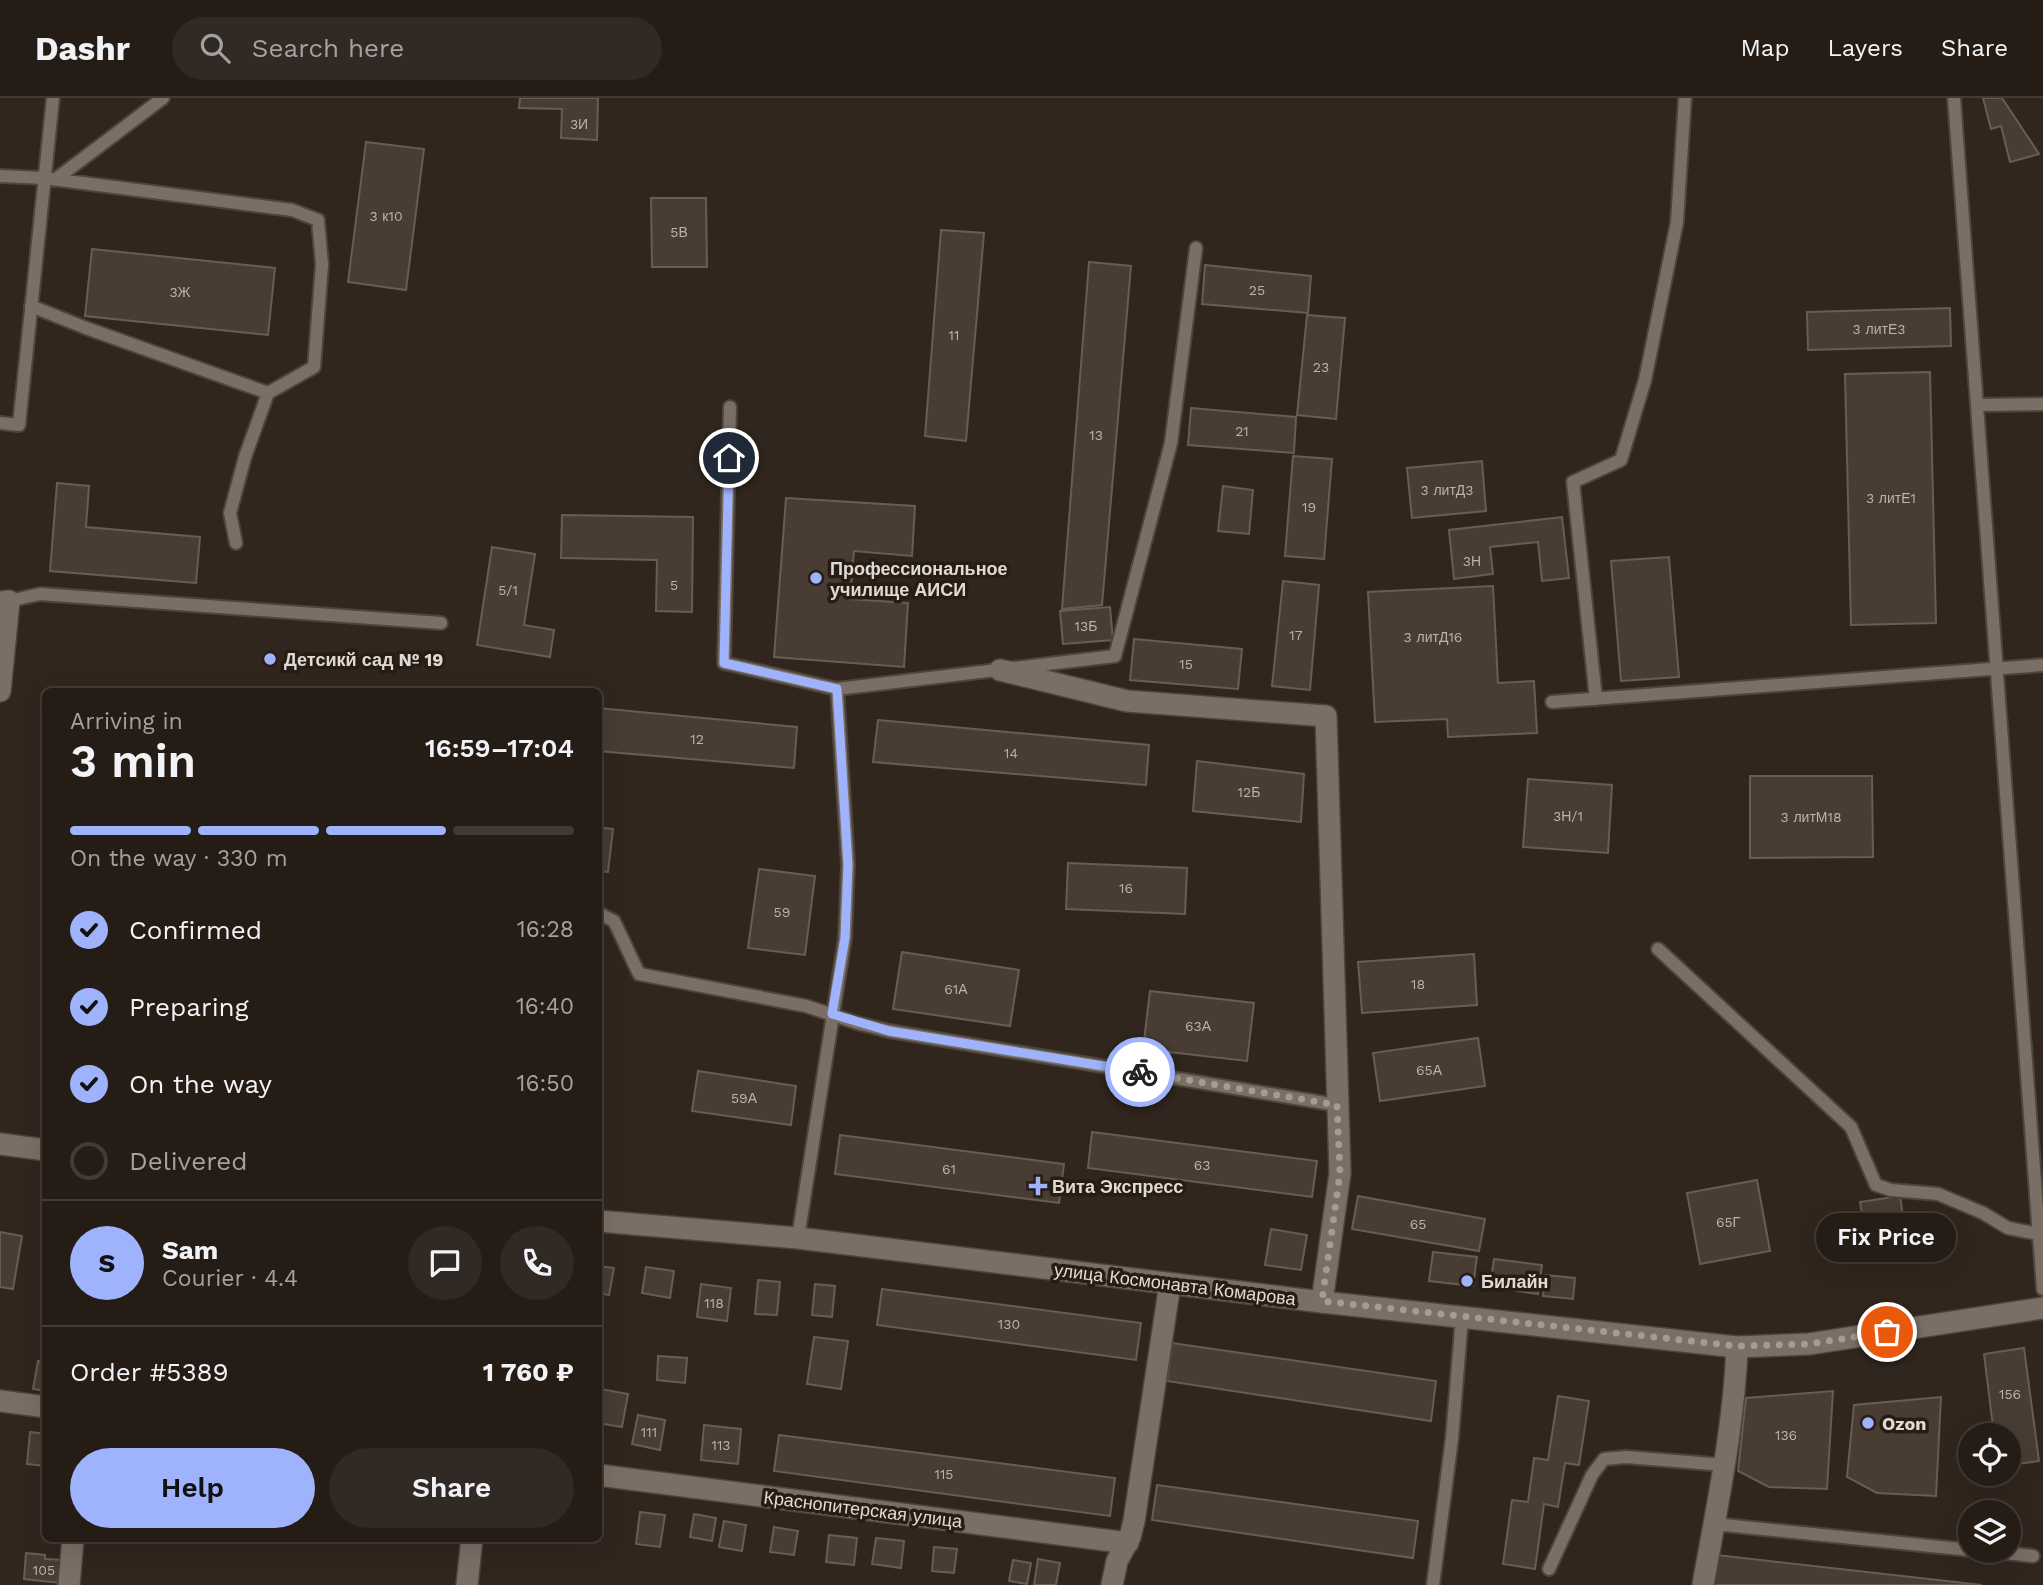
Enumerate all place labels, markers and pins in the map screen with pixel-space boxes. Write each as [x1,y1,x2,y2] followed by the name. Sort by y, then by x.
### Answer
[699,428,759,488] pin
[830,558,1008,600] place label: Профессиональное училище АИСИ
[808,570,824,586] marker: Профессиональное училище АИСИ
[284,649,443,670] place label: Детсикй сад № 19
[262,651,278,667] marker: Детсикй сад № 19
[1052,1176,1183,1197] place label: Вита Экспресс
[1030,1178,1046,1194] marker: Вита Экспресс
[1817,1213,1957,1262] callout: Fix Price
[1481,1271,1548,1292] place label: Билайн
[1459,1273,1475,1289] marker: Билайн
[1857,1302,1917,1362] pin
[1882,1413,1926,1434] place label: Ozon
[1860,1415,1876,1431] marker: Ozon

